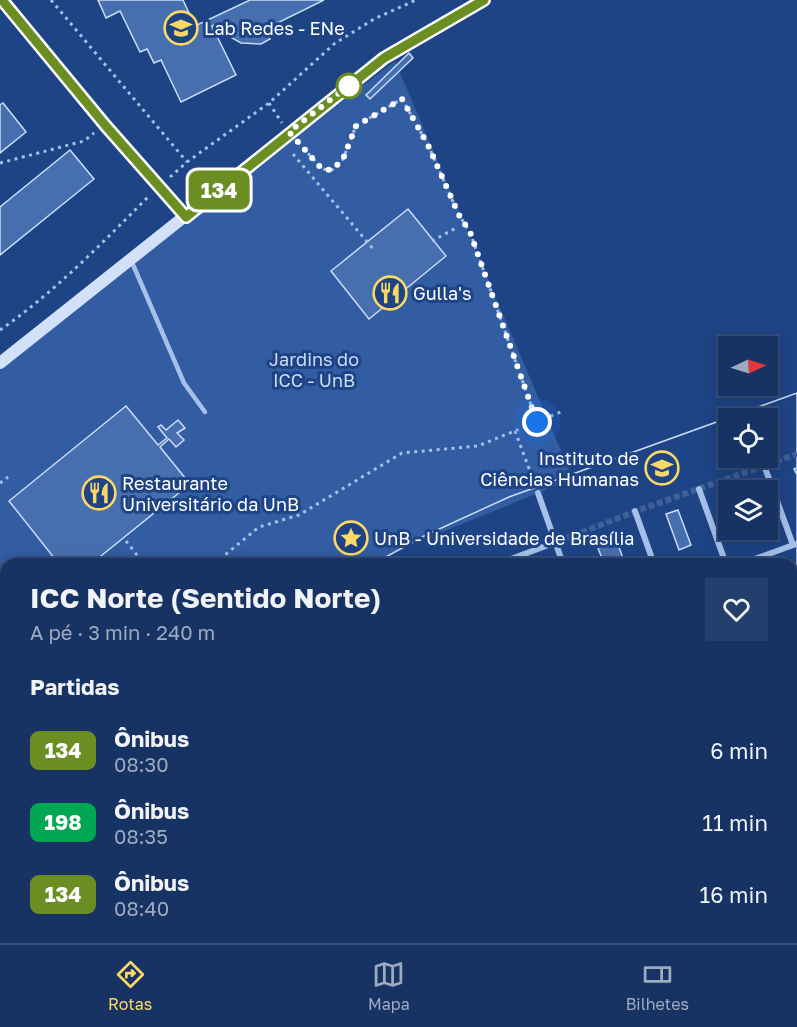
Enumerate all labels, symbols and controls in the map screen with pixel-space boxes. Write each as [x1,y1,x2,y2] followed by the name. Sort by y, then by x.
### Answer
[163,10,199,46] school or university icon: Lab Redes - ENe
[204,17,345,39] place label: Lab Redes - ENe
[336,73,362,99] unlabelled marker
[184,170,254,210] line badge: 134
[201,177,237,203] text: 134
[372,275,408,311] restaurant icon: Gulla's
[413,282,472,304] place label: Gulla's
[718,336,778,396] north arrow
[718,336,778,540] map controls
[269,348,359,391] park label: Jardins do ICC - UnB
[522,407,552,437] your location
[718,408,778,468] button: locate
[480,447,639,490] place label: Instituto de Ciências Humanas
[644,450,680,486] school or university icon: Instituto de Ciências Humanas
[122,472,299,515] place label: Restaurante Universitário da UnB
[81,475,117,511] restaurant icon: Restaurante Universitário da UnB
[718,480,778,540] button: layers
[333,520,369,556] place icon: UnB - Universidade de Brasília
[374,527,635,549] place label: UnB - Universidade de Brasília
[705,578,768,641] button: heart
[30,581,381,614] text: ICC Norte (Sentido Norte)
[30,620,215,644] text: A pé · 3 min · 240 m
[30,673,120,700] text: Partidas
[114,725,189,752] text: Ônibus
[45,737,81,763] text: 134
[710,737,768,764] text: 6 min
[114,752,169,776] text: 08:30
[114,797,189,824] text: Ônibus
[44,809,82,835] text: 198
[702,809,768,836] text: 11 min
[114,824,168,848] text: 08:35
[114,869,189,896] text: Ônibus
[45,881,81,907] text: 134
[700,881,768,908] text: 16 min
[114,896,169,920] text: 08:40
[108,958,152,1014] tab: Rotas
[368,958,410,1014] tab: Mapa
[626,958,689,1014] tab: Bilhetes

